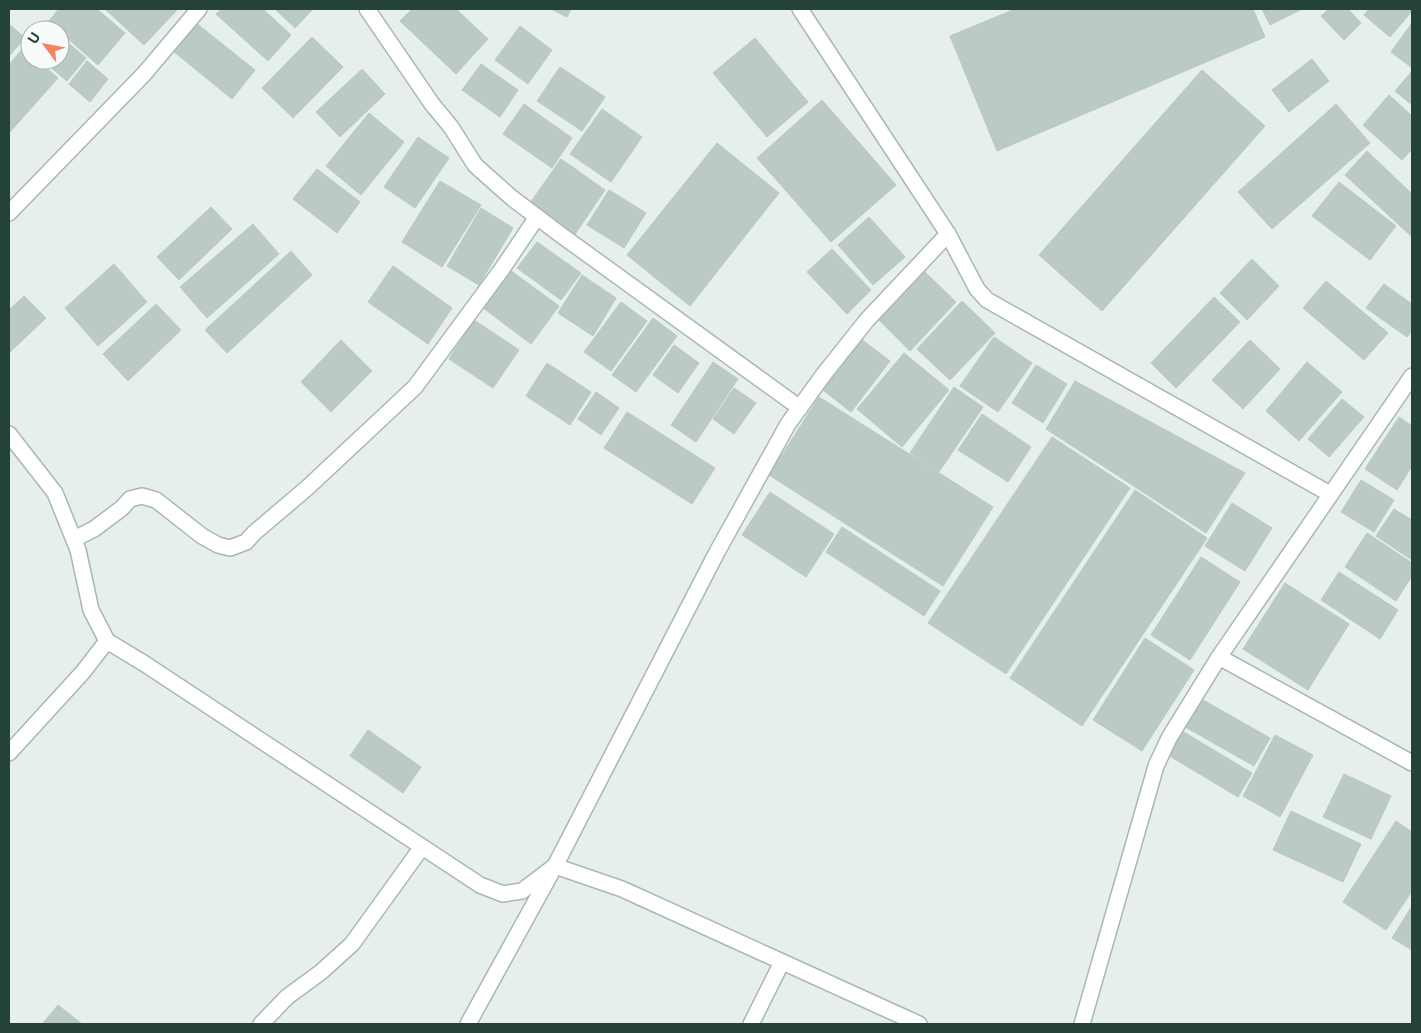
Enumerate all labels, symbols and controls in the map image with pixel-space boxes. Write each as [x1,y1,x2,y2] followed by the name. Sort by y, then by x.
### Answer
[20,20,70,70] north arrow
[24,29,43,47] text: U

